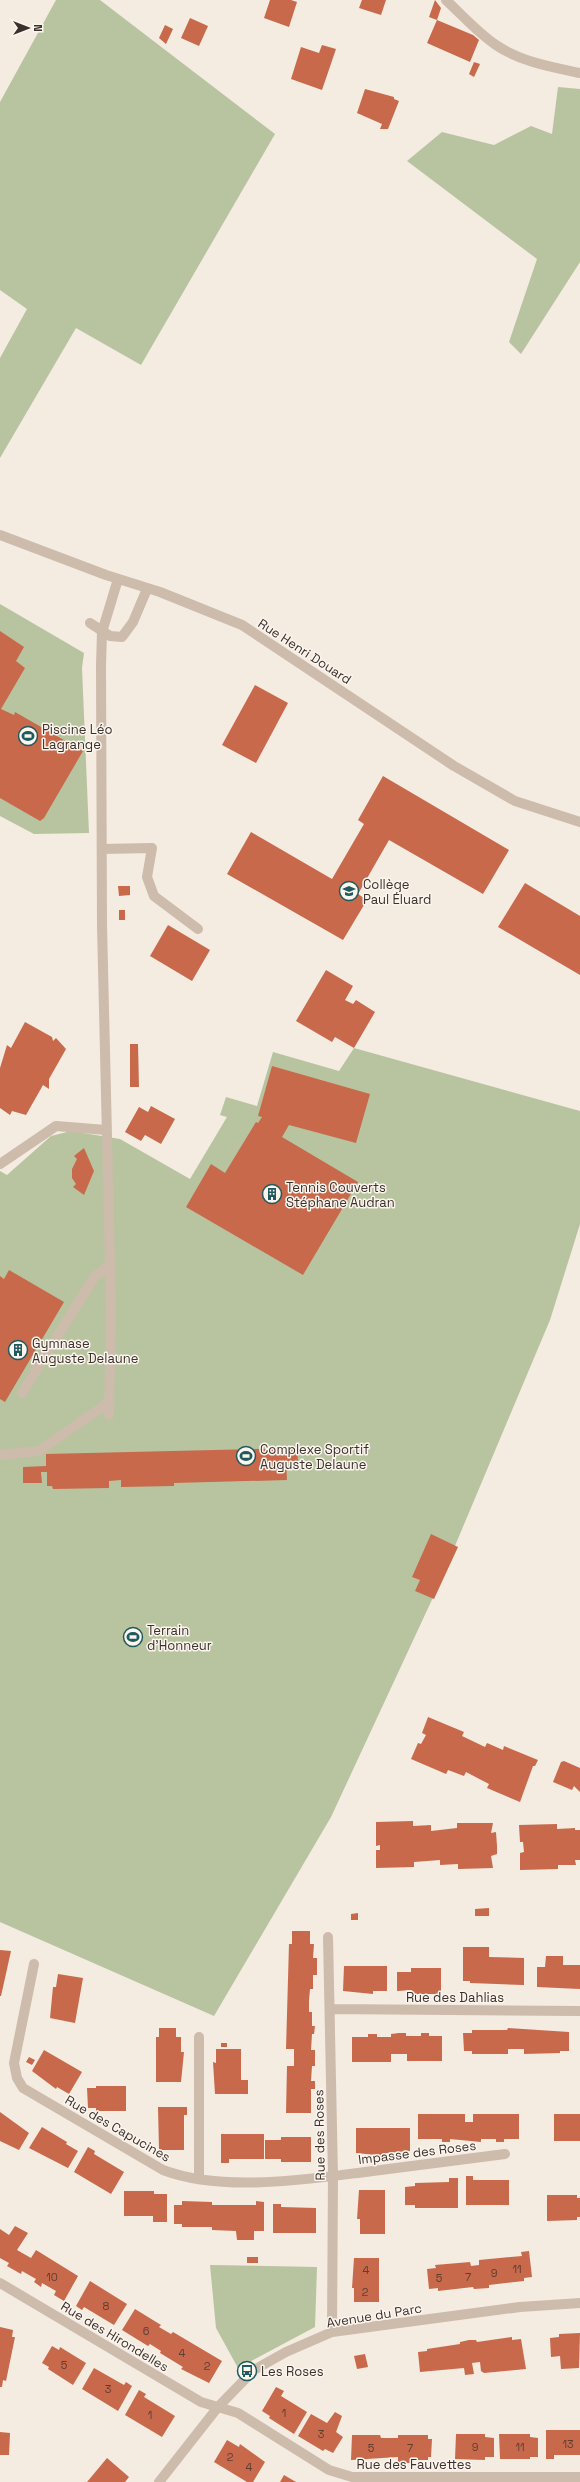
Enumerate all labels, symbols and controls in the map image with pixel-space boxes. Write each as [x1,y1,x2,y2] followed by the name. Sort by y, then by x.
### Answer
[8,8,48,48] north arrow
[31,24,45,32] text: N
[255,615,355,688] street label: Rue Henri Douard
[42,721,113,753] place label: Piscine Léo Lagrange
[17,725,39,747] sports icon: Piscine Léo Lagrange
[363,876,431,908] place label: Collège Paul Éluard
[338,880,360,902] school or university icon: Collège Paul Éluard
[286,1179,395,1211] place label: Tennis Couverts Stéphane Audran
[261,1183,283,1205] building icon: Tennis Couverts Stéphane Audran
[32,1335,138,1367] place label: Gymnase Auguste Delaune
[7,1339,29,1361] building icon: Gymnase Auguste Delaune
[260,1441,369,1473] place label: Complexe Sportif Auguste Delaune
[235,1445,257,1467] sports icon: Complexe Sportif Auguste Delaune
[147,1622,212,1654] place label: Terrain d'Honneur
[122,1626,144,1648] sports icon: Terrain d'Honneur
[406,1989,504,2006] street label: Rue des Dahlias
[310,2089,329,2181] street label: Rue des Roses
[62,2091,174,2166] street label: Rue des Capucines
[357,2137,477,2168] street label: Impasse des Roses
[512,2262,522,2276] house number: 11
[363,2263,370,2277] house number: 4
[491,2266,498,2280] house number: 9
[46,2270,58,2284] house number: 10
[465,2270,471,2284] house number: 7
[436,2271,443,2285] house number: 5
[362,2285,369,2299] house number: 2
[58,2298,172,2375] street label: Rue des Hirondelles
[103,2299,110,2313] house number: 8
[325,2300,423,2331] street label: Avenue du Parc
[143,2324,150,2338] house number: 6
[179,2346,186,2360] house number: 4
[61,2358,68,2372] house number: 5
[204,2359,211,2373] house number: 2
[236,2360,258,2382] bus stop icon: Les Roses
[261,2363,324,2380] place label: Les Roses
[105,2382,112,2396] house number: 3
[282,2406,286,2420] house number: 1
[148,2408,152,2422] house number: 1
[318,2427,325,2441] house number: 3
[562,2437,574,2451] house number: 13
[472,2440,479,2454] house number: 9
[515,2440,525,2454] house number: 11
[368,2441,375,2455] house number: 5
[407,2441,413,2455] house number: 7
[227,2450,234,2464] house number: 2
[357,2456,472,2473] street label: Rue des Fauvettes
[246,2460,253,2474] house number: 4

